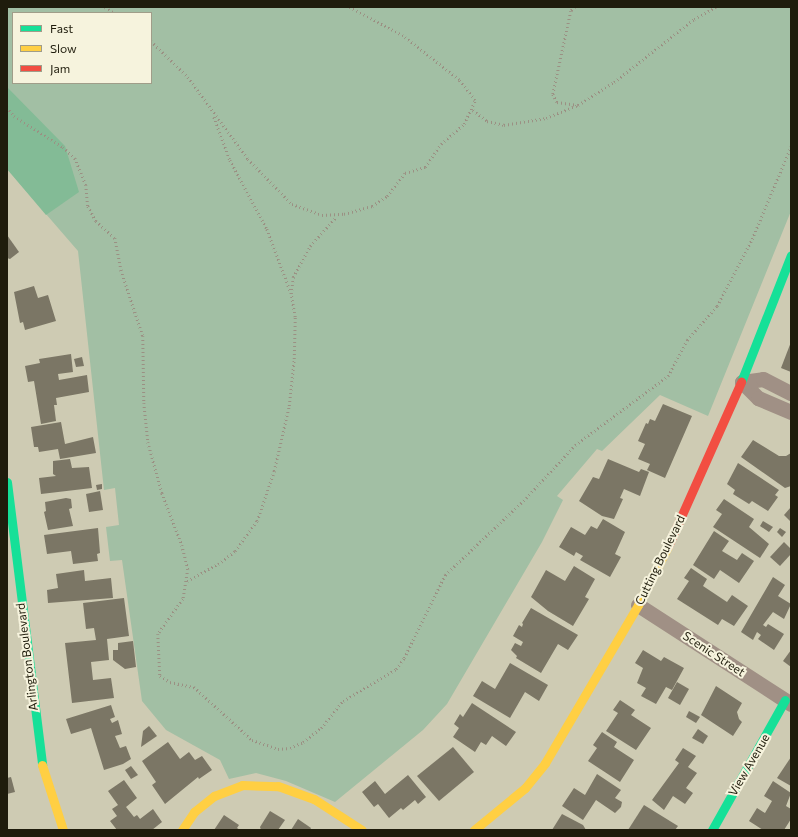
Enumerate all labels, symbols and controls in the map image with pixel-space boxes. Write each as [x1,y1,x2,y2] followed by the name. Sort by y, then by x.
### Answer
[12,12,152,84] legend
[50,21,73,35] text: Fast
[50,41,77,55] text: Slow
[50,61,70,75] text: Jam
[632,513,688,607] street label: Cutting Boulevard
[13,602,41,712] street label: Arlington Boulevard
[680,629,748,679] street label: Scenic Street
[725,731,773,799] street label: View Avenue

